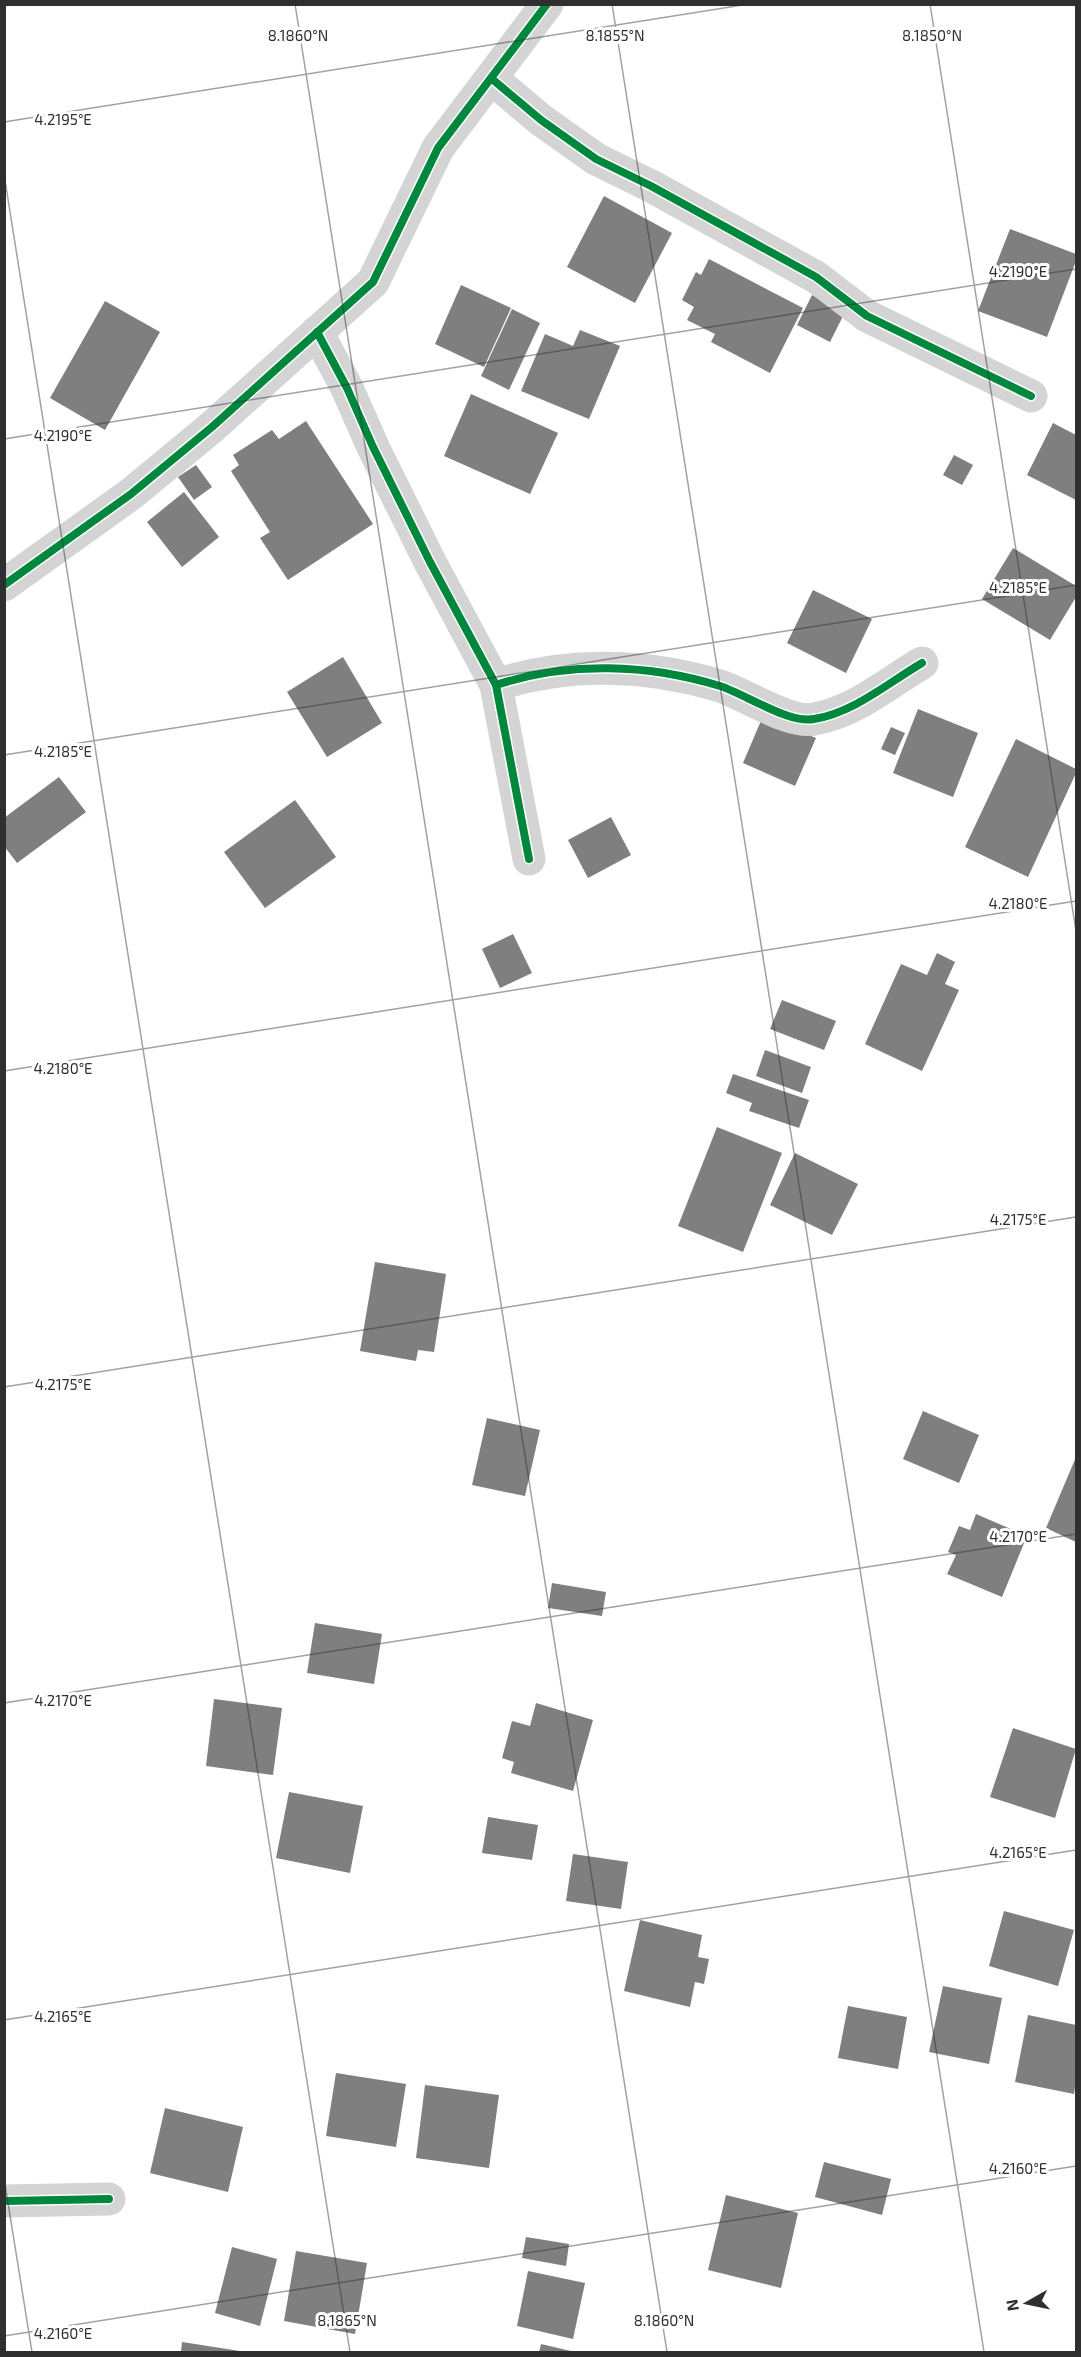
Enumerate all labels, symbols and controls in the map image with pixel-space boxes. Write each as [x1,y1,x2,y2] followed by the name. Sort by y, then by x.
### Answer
[268,26,328,44] text: 8.1860°N
[585,26,645,44] text: 8.1855°N
[902,26,962,44] text: 8.1850°N
[34,110,92,128] text: 4.2195°E
[989,262,1047,280] text: 4.2190°E
[34,426,92,444] text: 4.2190°E
[989,578,1047,596] text: 4.2185°E
[34,742,92,760] text: 4.2185°E
[988,894,1048,912] text: 4.2180°E
[33,1059,93,1077] text: 4.2180°E
[990,1210,1046,1228] text: 4.2175°E
[35,1375,91,1393] text: 4.2175°E
[989,1527,1047,1545] text: 4.2170°E
[34,1691,92,1709] text: 4.2170°E
[989,1843,1047,1861] text: 4.2165°E
[34,2007,92,2025] text: 4.2165°E
[989,2159,1047,2177] text: 4.2160°E
[997,2273,1057,2333] north arrow
[1001,2298,1022,2313] text: N
[317,2311,377,2329] text: 8.1865°N
[634,2311,694,2329] text: 8.1860°N
[34,2324,92,2342] text: 4.2160°E

